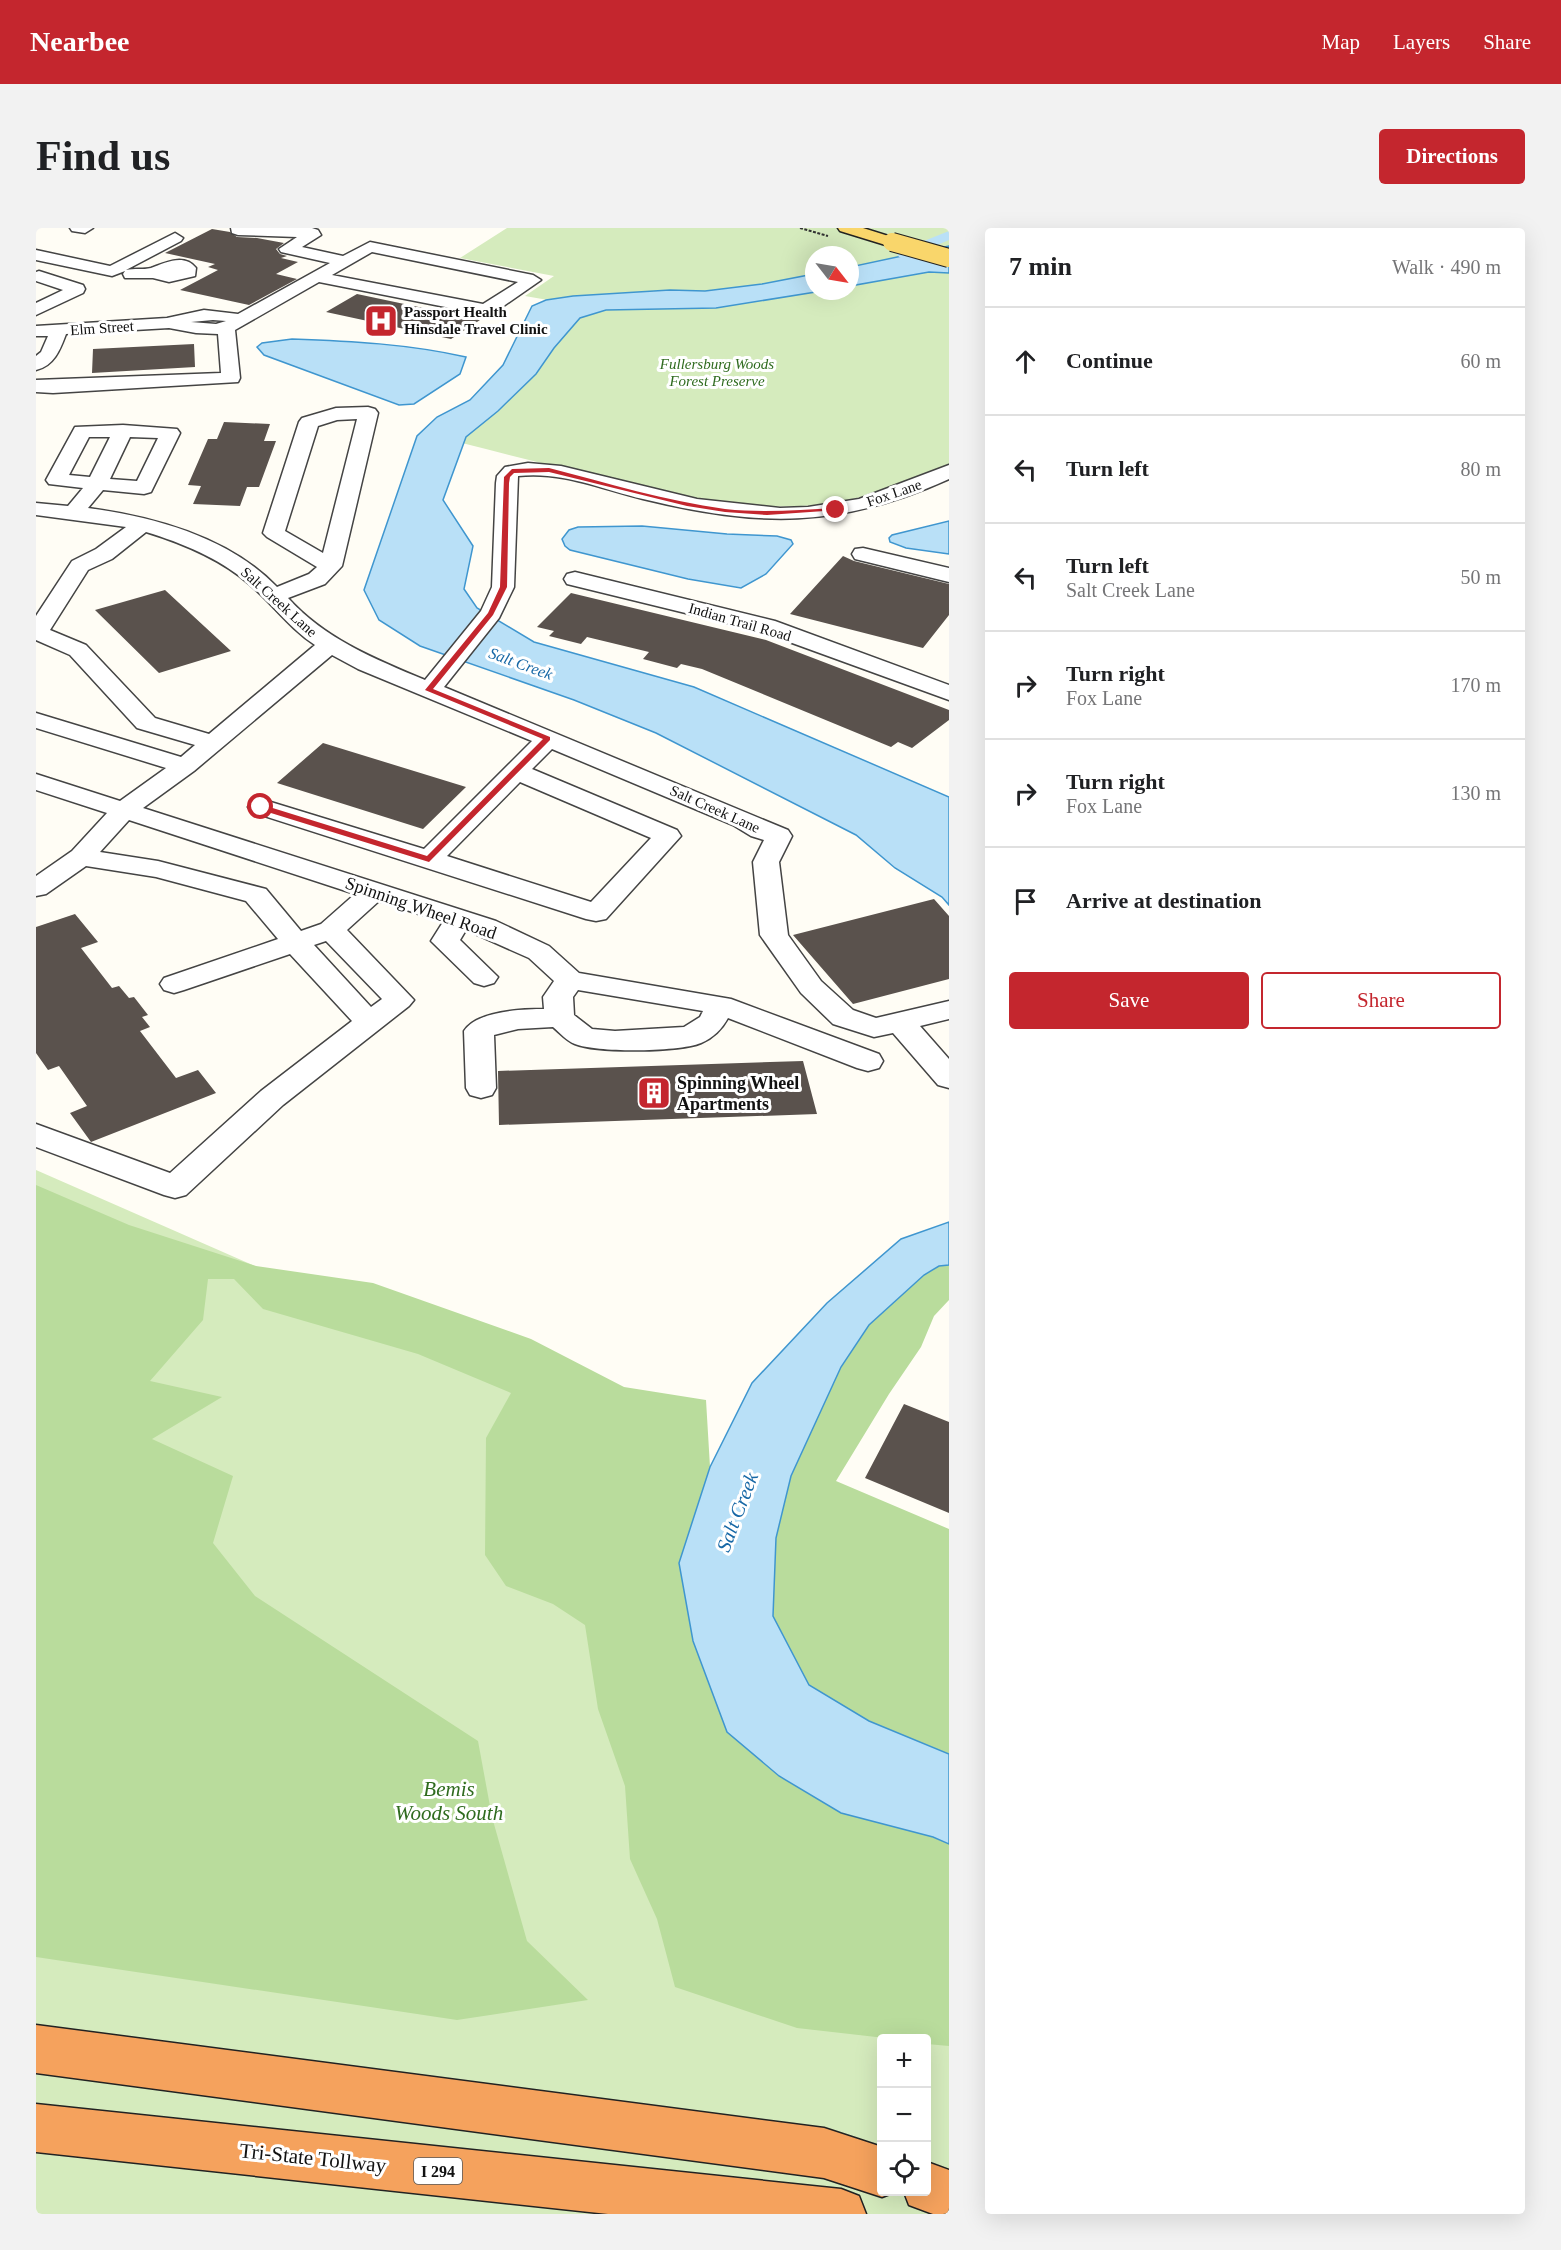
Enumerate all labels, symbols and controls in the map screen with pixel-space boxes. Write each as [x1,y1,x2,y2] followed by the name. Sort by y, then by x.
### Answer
[30,26,130,57] text: Nearbee
[1322,30,1360,54] text: Map
[1393,30,1450,54] text: Layers
[1483,30,1531,54] text: Share
[1379,129,1525,184] button: Directions
[36,133,170,179] text: Find us
[805,246,859,300] north arrow
[1009,252,1072,281] text: 7 min
[1392,256,1501,278] text: Walk · 490 m
[363,303,399,339] hospital icon: Passport Health Hinsdale Travel Clinic
[404,304,548,337] place label: Passport Health Hinsdale Travel Clinic
[70,318,135,338] street label: Elm Street
[1009,345,1042,378] icon: ahead
[1066,348,1153,373] text: Continue
[1460,350,1501,372] text: 60 m
[659,356,774,389] park label: Fullersburg Woods Forest Preserve
[1009,453,1042,486] icon: left
[1066,456,1149,481] text: Turn left
[1460,458,1501,480] text: 80 m
[864,476,924,510] street label: Fox Lane
[822,496,848,522] route end
[1066,553,1149,578] text: Turn left
[1009,561,1042,594] icon: left
[238,564,321,640] street label: Salt Creek Lane
[1460,566,1501,588] text: 50 m
[1066,579,1195,601] text: Salt Creek Lane
[687,600,794,644] street label: Indian Trail Road
[487,644,556,683] water label: Salt Creek
[1066,661,1165,686] text: Turn right
[1009,669,1042,702] icon: right
[1450,674,1501,696] text: 170 m
[1066,687,1142,709] text: Fox Lane
[1066,769,1165,794] text: Turn right
[1009,777,1042,810] icon: right
[668,782,763,836] street label: Salt Creek Lane
[1450,782,1501,804] text: 130 m
[247,793,273,819] route start
[1066,795,1142,817] text: Fox Lane
[343,873,499,943] street label: Spinning Wheel Road
[1009,885,1042,918] icon: arrive
[1066,888,1262,913] text: Arrive at destination
[1009,972,1249,1029] button: Save
[1261,972,1501,1029] button: Share
[677,1073,799,1114] place label: Spinning Wheel Apartments
[636,1075,672,1111] building icon: Spinning Wheel Apartments
[712,1468,763,1555] water label: Salt Creek
[395,1777,503,1825] park label: Bemis Woods South
[877,2034,931,2196] map controls
[877,2034,931,2088] button: +
[877,2088,931,2142] button: −
[239,2138,388,2178] street label: Tri-State Tollway
[877,2142,931,2196] button: locate
[414,2158,462,2184] road number: I 294

